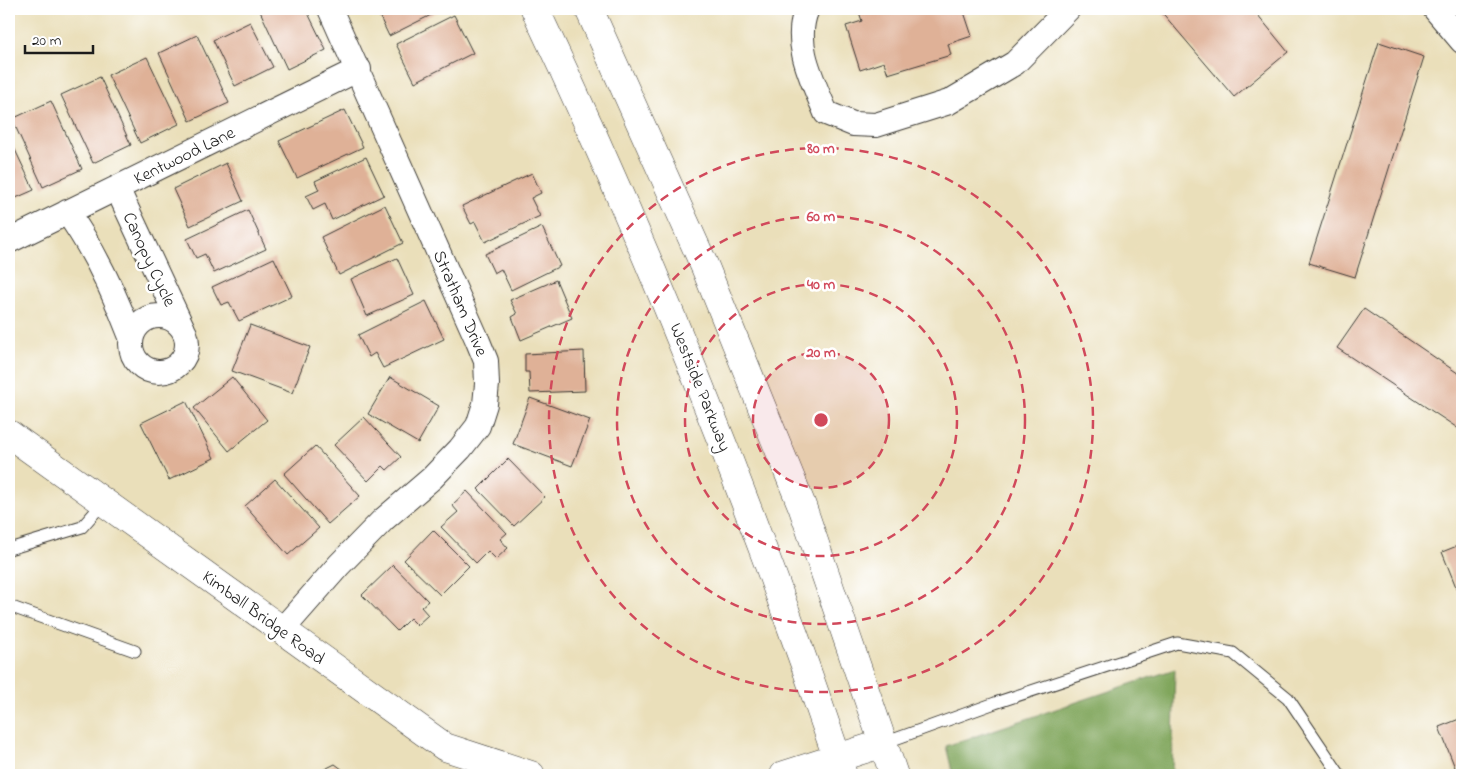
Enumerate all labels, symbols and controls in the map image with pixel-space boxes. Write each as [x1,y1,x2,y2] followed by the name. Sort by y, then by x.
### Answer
[25,22,92,54] scale bar
[32,30,62,52] text: 20 m
[130,121,241,193] street label: Kentwood Lane
[806,138,835,160] text: 80 m
[806,206,836,228] text: 60 m
[115,208,182,312] street label: Canopy Cycle
[425,247,494,362] street label: Stratham Drive
[806,274,835,296] text: 40 m
[662,320,737,456] street label: Westside Parkway
[805,342,836,364] text: 20 m
[812,411,830,429] centre of rings
[195,565,330,673] street label: Kimball Bridge Road

